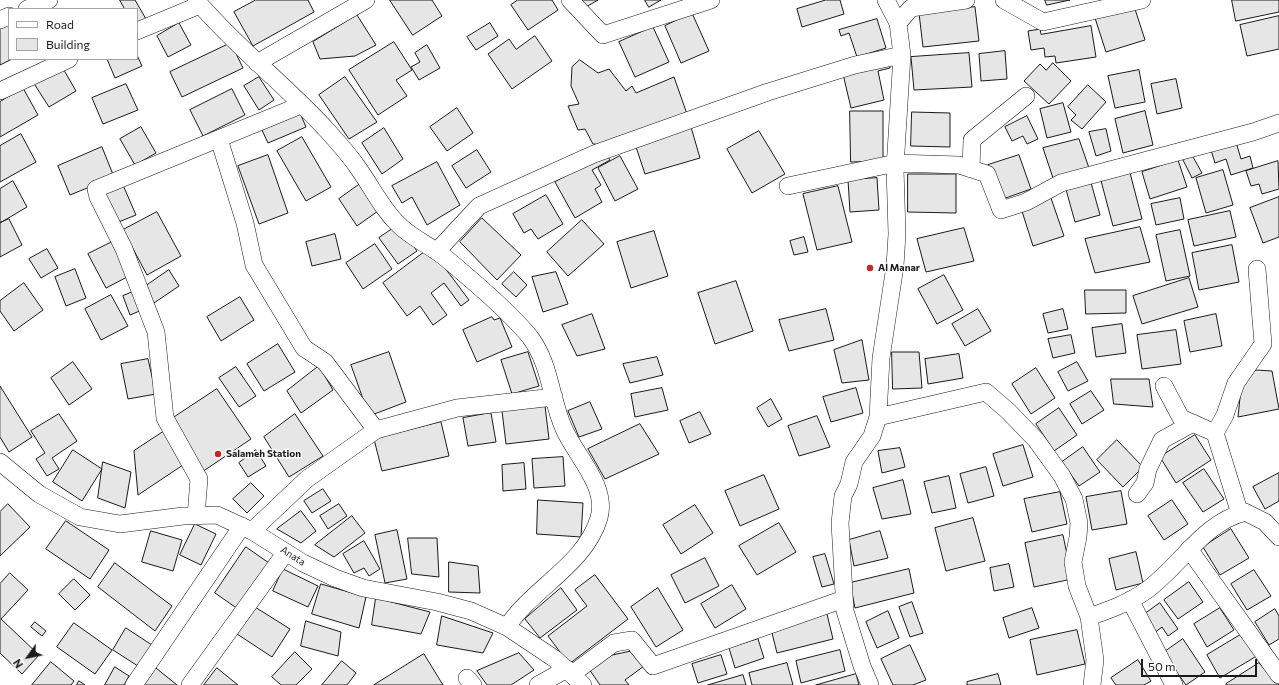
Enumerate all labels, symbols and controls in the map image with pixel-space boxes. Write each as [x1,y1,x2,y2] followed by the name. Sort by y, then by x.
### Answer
[8,8,138,60] legend
[46,17,74,31] text: Road
[46,37,90,51] text: Building
[878,262,920,274] place label: Al Manar
[865,263,875,273] marker: Al Manar
[226,448,301,460] place label: Salameh Station
[213,449,223,459] marker: Salameh Station
[278,544,308,568] street label: Anata
[8,637,48,677] north arrow
[1143,651,1259,677] scale bar
[10,657,25,671] text: N
[1148,659,1176,673] text: 50 m

